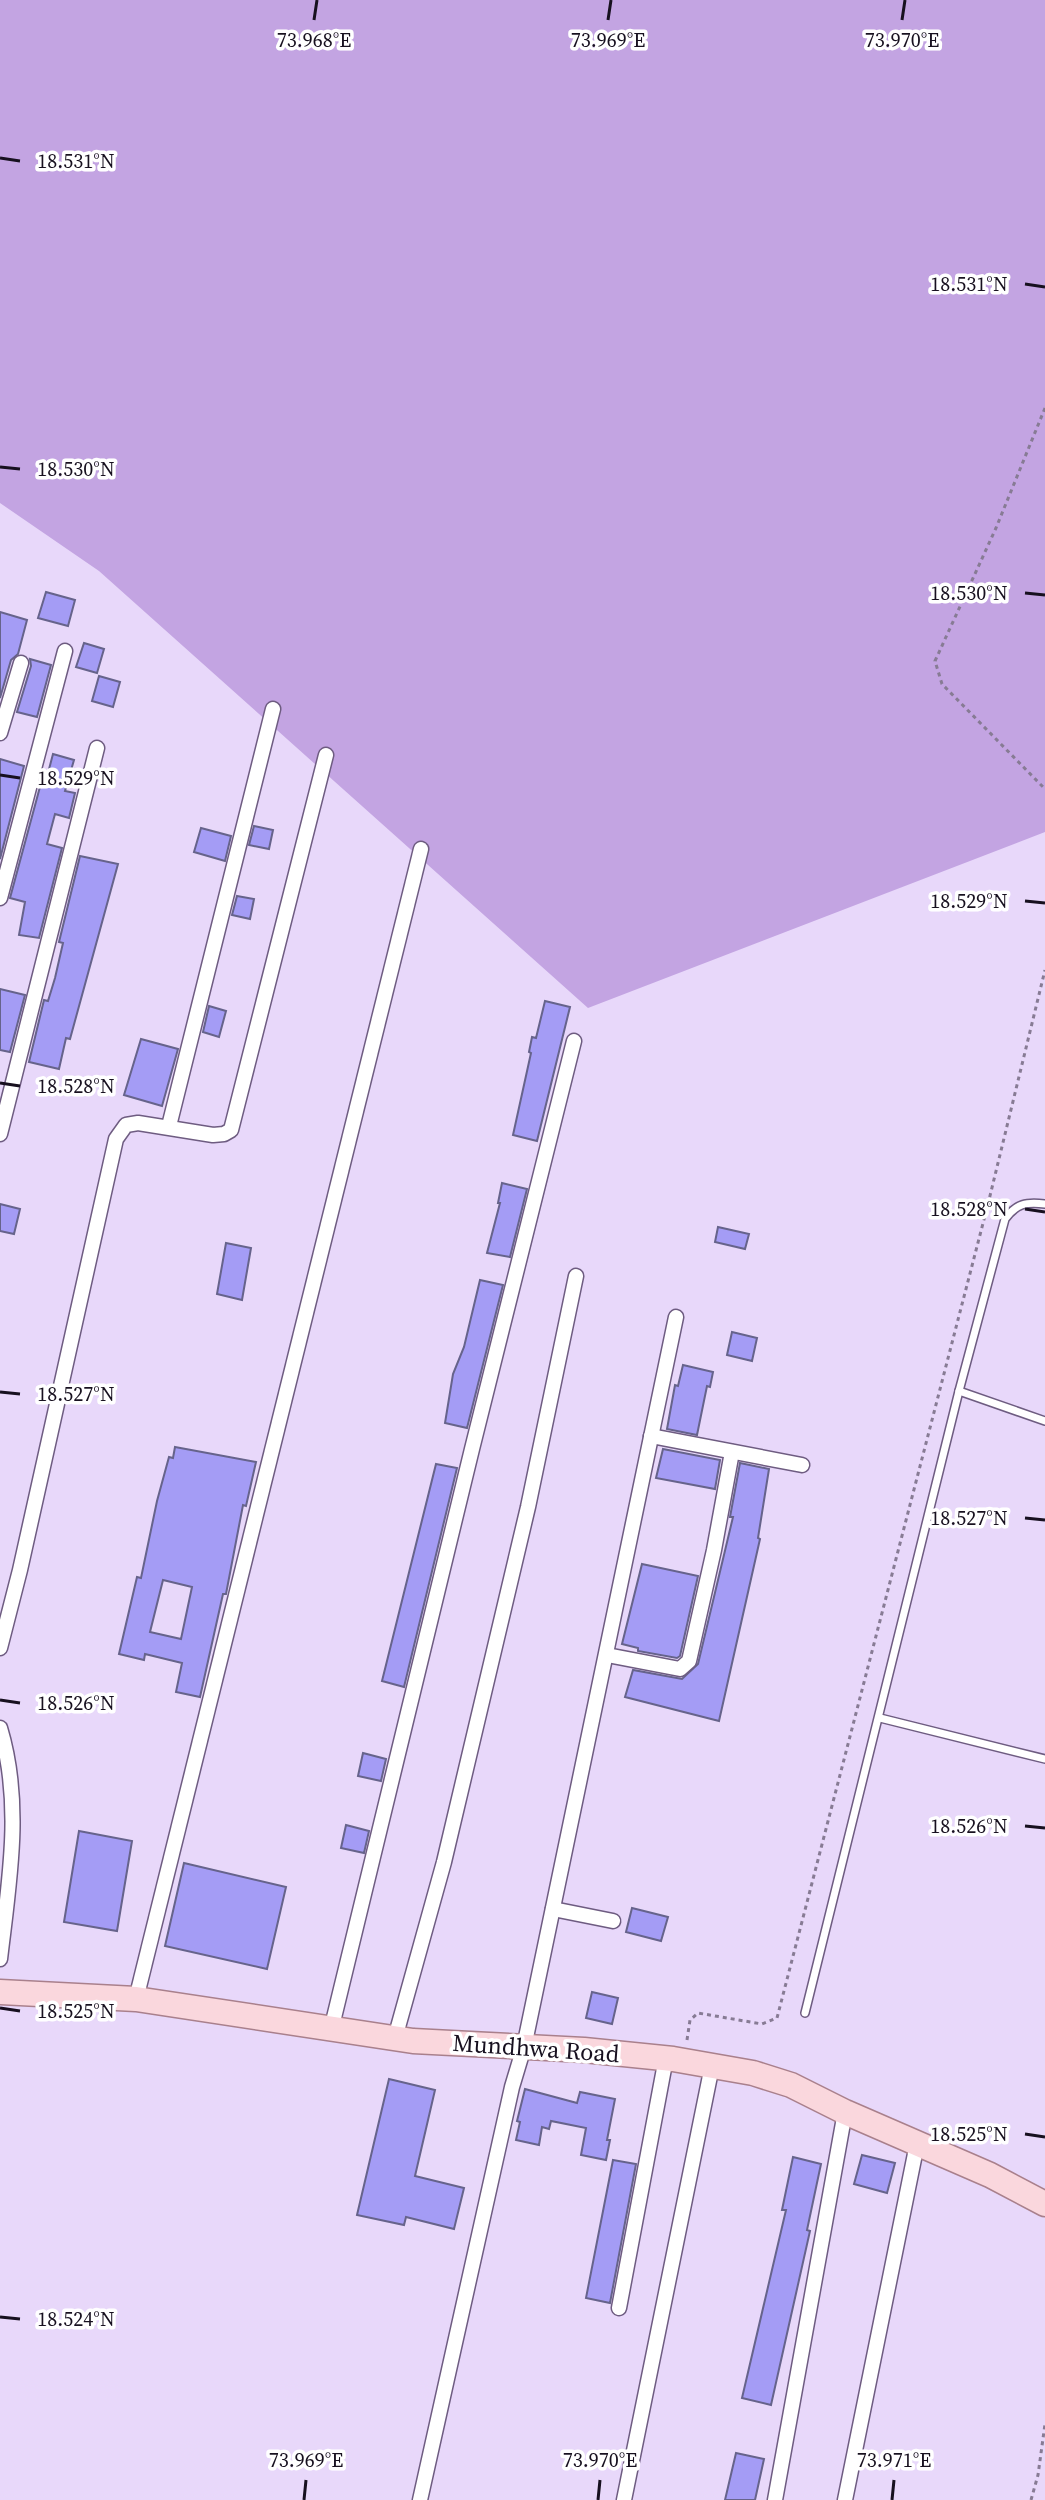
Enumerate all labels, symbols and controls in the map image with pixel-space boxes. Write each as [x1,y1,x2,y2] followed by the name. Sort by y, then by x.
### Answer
[277,26,351,54] text: 73.968°E
[571,26,645,54] text: 73.969°E
[865,26,939,54] text: 73.970°E
[37,147,115,175] text: 18.531°N
[930,270,1008,298] text: 18.531°N
[37,455,115,483] text: 18.530°N
[930,579,1008,607] text: 18.530°N
[37,764,115,792] text: 18.529°N
[930,887,1008,915] text: 18.529°N
[37,1072,115,1100] text: 18.528°N
[930,1195,1008,1223] text: 18.528°N
[37,1380,115,1408] text: 18.527°N
[930,1504,1008,1532] text: 18.527°N
[37,1689,115,1717] text: 18.526°N
[930,1812,1008,1840] text: 18.526°N
[37,1997,115,2025] text: 18.525°N
[451,2026,621,2070] street label: Mundhwa Road
[930,2120,1008,2148] text: 18.525°N
[37,2305,115,2333] text: 18.524°N
[269,2446,343,2474] text: 73.969°E
[563,2446,637,2474] text: 73.970°E
[857,2446,931,2474] text: 73.971°E

